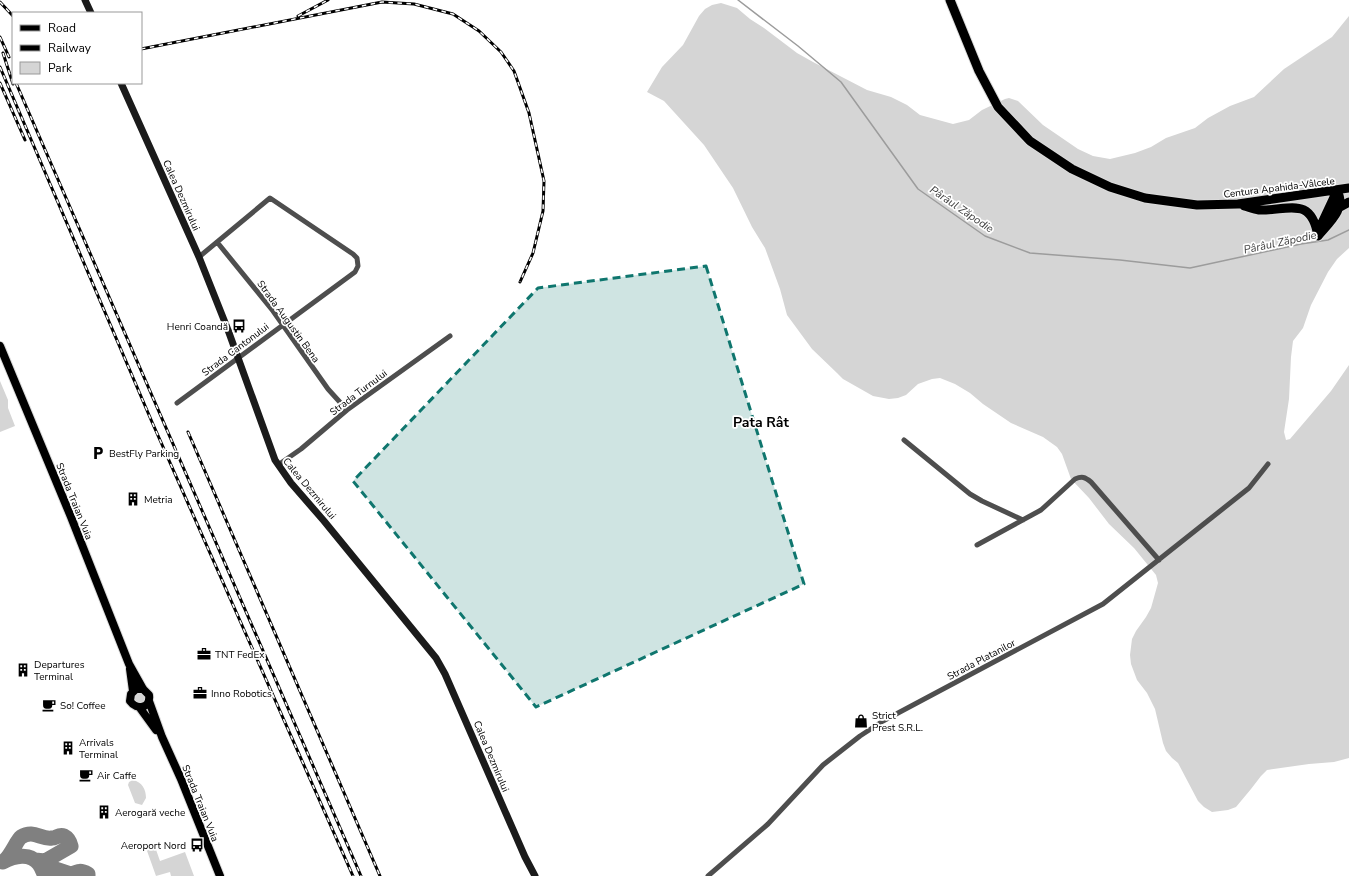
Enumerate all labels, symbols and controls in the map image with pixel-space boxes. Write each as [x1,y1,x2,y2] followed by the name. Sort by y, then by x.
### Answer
[12,12,142,84] legend
[48,20,76,36] text: Road
[48,40,92,56] text: Railway
[48,60,73,76] text: Park
[159,158,203,233] street label: Calea Dezmirului
[1223,174,1335,202] street label: Centura Apahida-Vâlcele
[927,182,997,236] water label: Pârâul Zăpodie
[1242,227,1318,258] water label: Pârâul Zăpodie
[254,278,323,366] street label: Strada Augustin Bena
[231,318,247,334] bus stop icon: Henri Coandă
[167,320,228,334] place label: Henri Coandă
[199,320,272,380] street label: Strada Cantonului
[327,366,390,419] street label: Strada Turnului
[733,413,790,432] district label: Pata Rât
[90,445,106,461] parking icon: BestFly Parking
[109,447,179,461] place label: BestFly Parking
[279,455,339,522] street label: Calea Dezmirului
[52,461,96,542] street label: Strada Traian Vuia
[125,491,141,507] building icon: Metria
[144,493,173,507] place label: Metria
[945,636,1018,684] street label: Strada Platanilor
[196,646,212,662] office icon: TNT FedEx
[215,648,265,662] place label: TNT FedEx
[34,658,85,684] place label: Departures Terminal
[15,662,31,678] building icon: Departures Terminal
[192,685,208,701] office icon: Inno Robotics
[211,687,272,701] place label: Inno Robotics
[41,697,57,713] cafe icon: So! Coffee
[60,699,105,713] place label: So! Coffee
[872,709,923,735] place label: Strict Prest S.R.L.
[853,713,869,729] shop icon: Strict Prest S.R.L.
[470,719,512,794] street label: Calea Dezmirului
[79,736,118,762] place label: Arrivals Terminal
[60,740,76,756] building icon: Arrivals Terminal
[178,763,222,844] street label: Strada Traian Vuia
[78,767,94,783] cafe icon: Air Caffe
[97,769,136,783] place label: Air Caffe
[96,804,112,820] building icon: Aerogară veche
[115,806,185,820] place label: Aerogară veche
[189,837,205,853] bus stop icon: Aeroport Nord
[121,839,186,853] place label: Aeroport Nord

